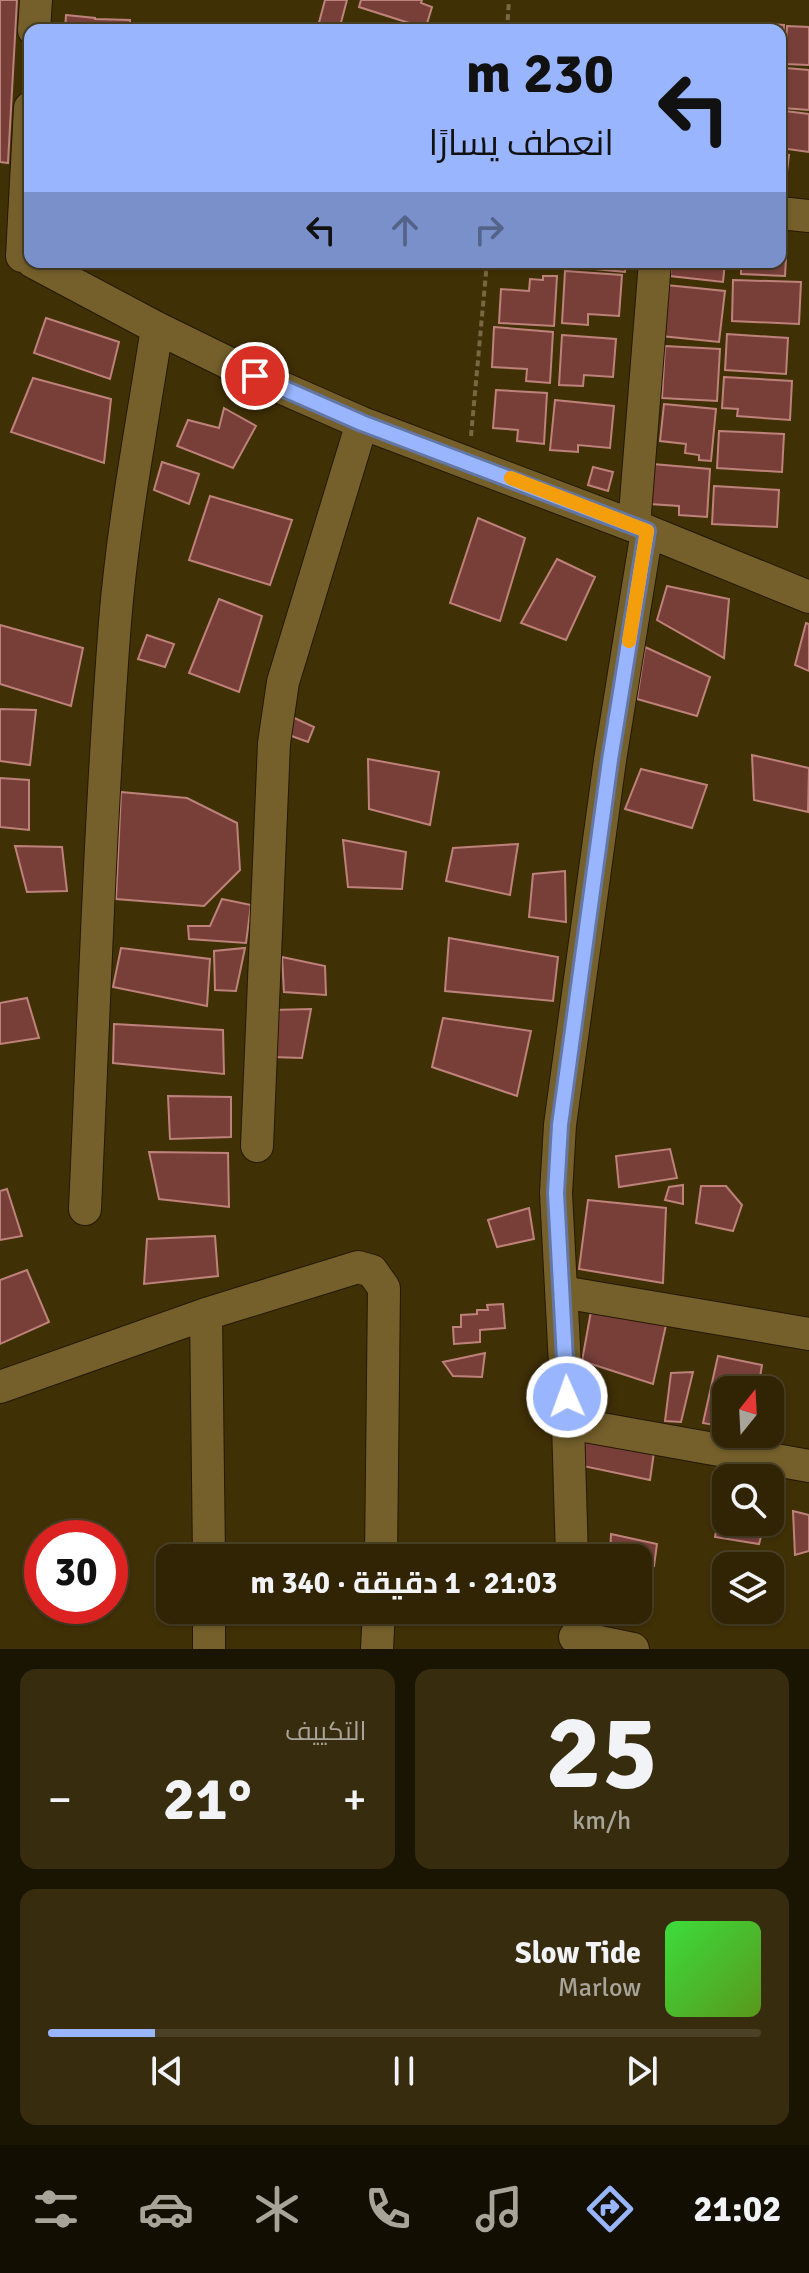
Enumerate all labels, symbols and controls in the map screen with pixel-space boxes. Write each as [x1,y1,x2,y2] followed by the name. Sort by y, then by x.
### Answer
[466,39,614,108] text: 230 m
[642,56,746,160] icon: left
[429,121,614,166] text: انعطف يسارًا
[299,208,343,252] icon: left
[383,208,427,252] icon: ahead
[467,208,511,252] icon: right
[221,342,289,410] pin
[233,354,277,398] icon: arrive
[525,1355,609,1439] position arrow
[712,1376,784,1448] north arrow
[712,1376,784,1624] map controls
[712,1464,784,1536] button: search
[24,1520,128,1624] speed limit sign: 30
[712,1552,784,1624] button: layers
[251,1565,557,1602] text: 21:03 · 1 دقيقة · 340 m
[546,1689,658,1817] text: 25
[285,1716,367,1748] text: التكييف
[163,1763,252,1837] text: 21°
[48,1773,72,1827] text: −
[343,1773,367,1827] text: +
[572,1805,631,1837] text: km/h
[515,1935,641,1972] text: Slow Tide
[558,1972,641,2004] text: Marlow
[145,2049,189,2093] icon: previous
[382,2049,426,2093] icon: pause
[620,2049,664,2093] icon: next
[28,2181,84,2237] icon: filters
[138,2181,194,2237] icon: car
[249,2181,305,2237] icon: climate
[360,2181,416,2237] icon: phone
[471,2181,527,2237] icon: music
[582,2181,638,2237] icon: directions
[693,2187,782,2232] text: 21:02

